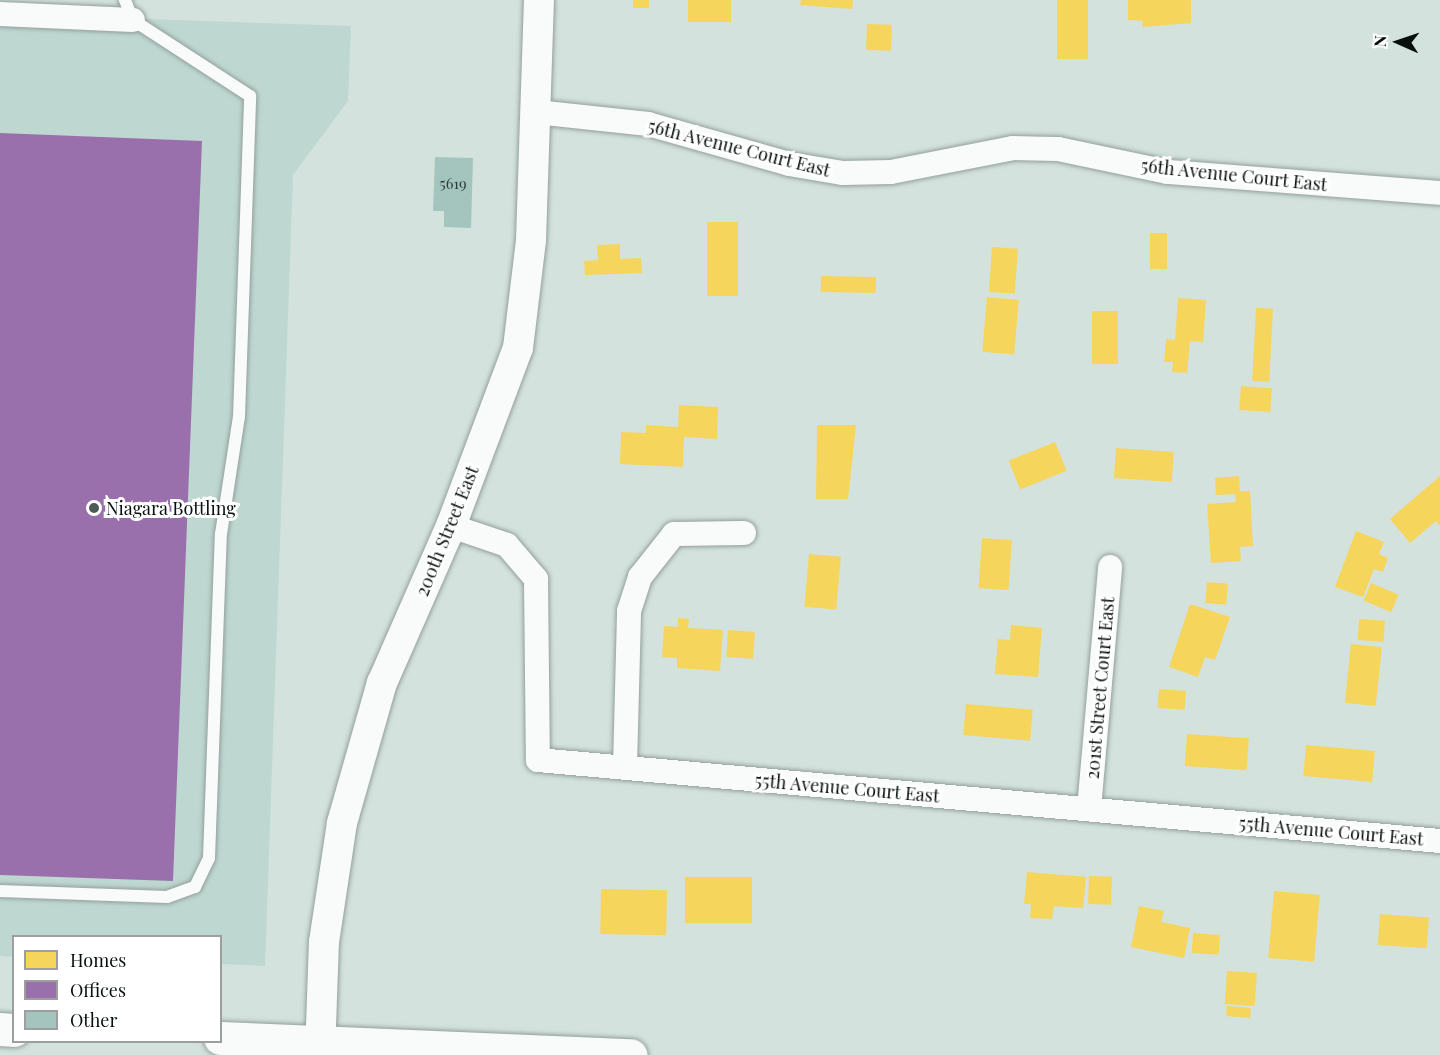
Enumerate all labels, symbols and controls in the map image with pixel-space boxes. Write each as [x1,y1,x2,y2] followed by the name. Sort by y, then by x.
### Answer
[1368,12,1428,72] north arrow
[1369,35,1390,47] text: N
[645,115,833,181] street label: 56th Avenue Court East
[1139,154,1329,196] street label: 56th Avenue Court East
[439,175,467,193] house number: 5619
[411,463,483,599] street label: 200th Street East
[106,497,236,519] place label: Niagara Bottling
[87,501,101,515] marker: Niagara Bottling
[1081,596,1119,780] street label: 201st Street Court East
[753,769,941,807] street label: 55th Avenue Court East
[1237,812,1425,850] street label: 55th Avenue Court East
[12,935,222,1043] legend
[70,948,126,972] text: Homes
[70,978,126,1002] text: Offices
[70,1008,117,1032] text: Other

